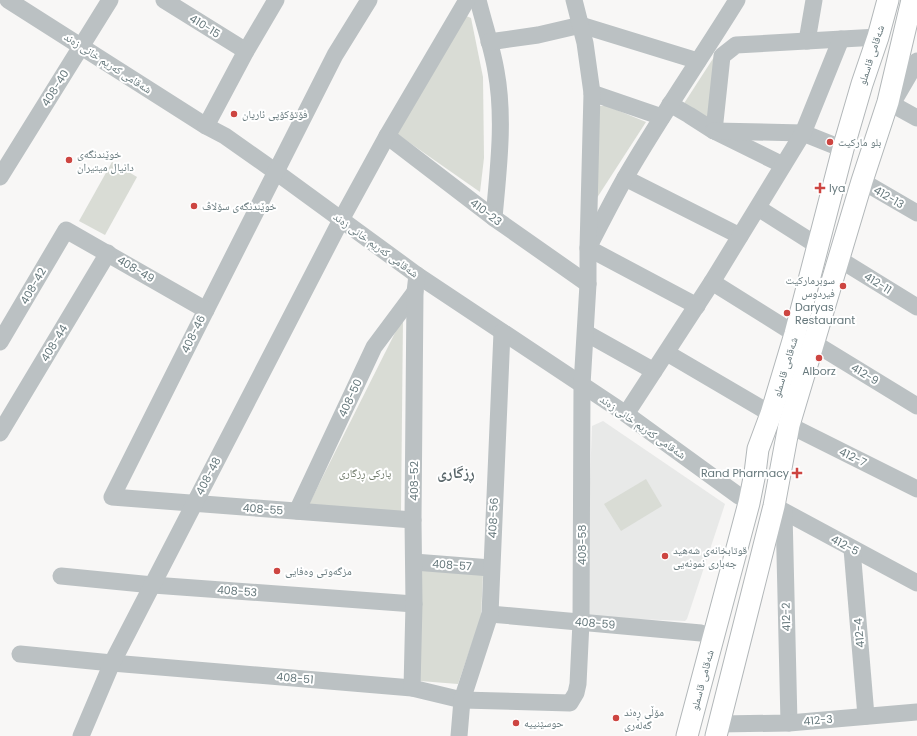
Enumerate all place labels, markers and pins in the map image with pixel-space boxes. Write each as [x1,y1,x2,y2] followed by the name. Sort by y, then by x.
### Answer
[242,106,308,122] place label: فۆتۆکۆپی ئاریان
[229,109,239,119] marker: فۆتۆکۆپی ئاریان
[838,134,881,150] place label: بلو ماركيت
[825,137,835,147] marker: بلو ماركيت
[77,146,134,175] place label: خوێندنگەی دانیال میتیران
[64,155,74,165] marker: خوێندنگەی دانیال میتیران
[829,180,845,196] place label: lya
[814,182,826,194] marker: lya
[202,198,277,214] place label: خوێندنگەی سۆلاڤ
[189,201,199,211] marker: خوێندنگەی سۆلاڤ
[786,272,835,301] place label: سوبرمارکیت فیردوس
[838,281,848,291] marker: سوبرمارکیت فیردوس
[795,299,855,328] place label: Daryas Restaurant
[782,308,792,318] marker: Daryas Restaurant
[814,353,824,363] marker: Alborz
[802,363,836,379] place label: Alborz
[701,465,790,481] place label: Rand Pharmacy
[792,468,802,478] marker: Rand Pharmacy
[673,542,748,571] place label: قوتابخانەی شەهید جەباری نمونەیی
[660,551,670,561] marker: قوتابخانەی شەهید جەباری نمونەیی
[285,563,352,579] place label: مزگەوتی وەفایی
[272,566,282,576] marker: مزگەوتی وەفایی
[624,704,664,733] place label: مۆڵی ڕەند گەلەری
[611,713,621,723] marker: مۆڵی ڕەند گەلەری
[524,715,563,731] place label: حوسێنییە
[511,718,521,728] marker: حوسێنییە

